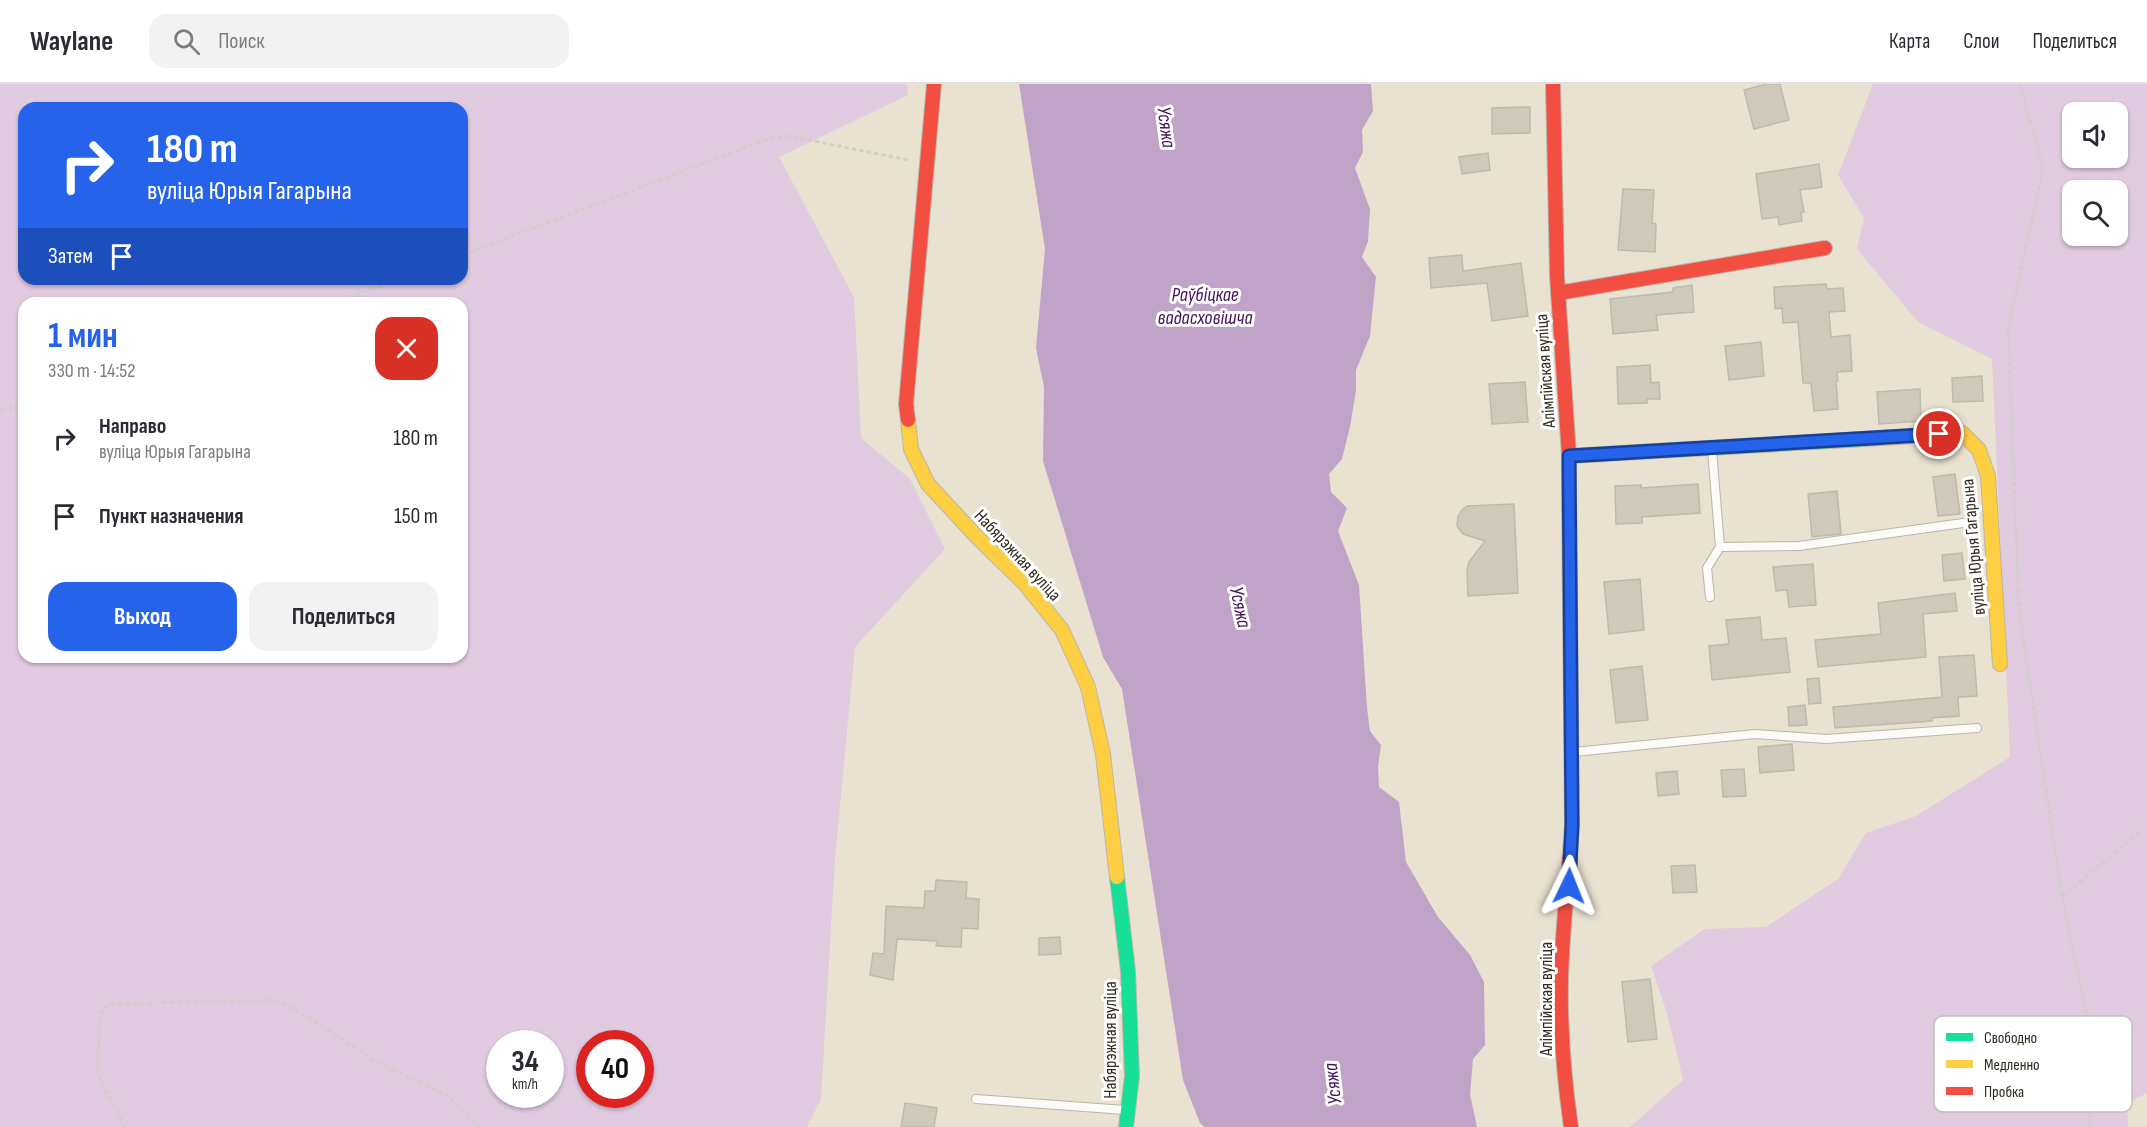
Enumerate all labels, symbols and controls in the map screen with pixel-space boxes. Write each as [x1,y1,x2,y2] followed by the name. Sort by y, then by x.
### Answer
[149,14,569,68] search box
[30,25,113,58] text: Waylane
[170,25,203,58] icon: search
[218,28,265,55] text: Поиск
[1889,29,1930,54] text: Карта
[1963,29,1999,54] text: Слои
[2032,29,2117,54] text: Поделиться
[2062,102,2128,246] map controls
[2062,102,2128,168] button: sound
[1151,105,1181,149] water label: Усяжа
[147,124,238,175] text: 180 m
[48,126,126,204] icon: right
[147,175,352,207] text: вуліца Юрыя Гагарына
[2062,180,2128,246] button: search
[105,240,138,273] icon: arrive
[48,243,93,270] text: Затем
[1157,283,1253,330] water label: Раўбіцкае вадасховішча
[1531,313,1560,430] street label: Алімпійская вуліца
[48,315,118,358] text: 1 мин
[375,317,438,380] button: close
[48,359,135,383] text: 330 m · 14:52
[1913,408,1964,459] pin
[99,413,166,440] text: Направо
[1922,417,1955,450] icon: arrive
[48,422,81,455] icon: right
[393,425,438,452] text: 180 m
[99,440,251,464] text: вуліца Юрыя Гагарына
[1957,478,1990,616] street label: вуліца Юрыя Гагарына
[48,500,81,533] icon: arrive
[99,503,243,530] text: Пункт назначения
[394,503,438,530] text: 150 m
[970,505,1065,605] street label: Набярэжная вуліца
[48,582,237,651] button: Выход
[249,582,438,651] button: Поделиться
[1224,584,1256,630] water label: Усяжа
[1537,854,1601,918] position arrow
[1536,942,1557,1057] street label: Алімпійская вуліца
[1100,981,1121,1099] street label: Набярэжная вуліца
[1934,1016,2132,1112] legend
[1984,1029,2037,1048] text: Свободно
[576,1030,654,1108] speed limit sign: 40
[511,1044,539,1080] text: 34
[1984,1056,2040,1075] text: Медленно
[1319,1062,1347,1106] water label: Усяжа
[512,1075,538,1094] text: km/h
[1984,1083,2024,1102] text: Пробка

